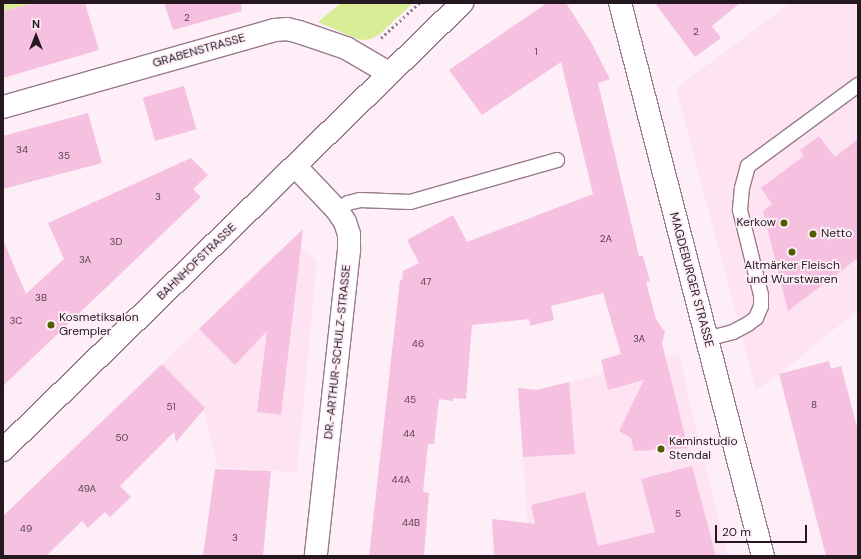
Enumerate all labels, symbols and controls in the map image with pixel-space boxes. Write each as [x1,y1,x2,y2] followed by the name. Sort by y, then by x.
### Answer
[184,12,190,24] house number: 2
[16,16,56,56] north arrow
[32,17,40,31] text: N
[693,26,699,38] house number: 2
[151,31,247,71] street label: GRABENSTRASSE
[534,46,538,58] house number: 1
[16,144,28,156] house number: 34
[58,150,70,162] house number: 35
[155,191,161,203] house number: 3
[666,211,716,349] street label: MAGDEBURGER STRASSE
[736,216,776,230] place label: Kerkow
[779,218,789,228] marker: Kerkow
[154,220,240,304] street label: BAHNHOFSTRASSE
[821,227,852,241] place label: Netto
[808,229,818,239] marker: Netto
[600,233,612,245] house number: 2A
[110,236,122,248] house number: 3D
[787,247,797,257] marker: Altmärker Fleisch und Wurstwaren
[79,254,91,266] house number: 3A
[744,259,840,287] place label: Altmärker Fleisch und Wurstwaren
[322,264,354,440] street label: DR.-ARTHUR-SCHULZ-STRASSE
[420,276,432,288] house number: 47
[35,292,47,304] house number: 3B
[59,311,139,339] place label: Kosmetiksalon Grempler
[9,315,23,327] house number: 3C
[46,320,56,330] marker: Kosmetiksalon Grempler
[633,333,645,345] house number: 3A
[412,338,424,350] house number: 46
[404,394,416,406] house number: 45
[811,399,817,411] house number: 8
[166,401,176,413] house number: 51
[403,428,415,440] house number: 44
[116,432,128,444] house number: 50
[669,435,738,463] place label: Kaminstudio Stendal
[656,444,666,454] marker: Kaminstudio Stendal
[392,474,410,486] house number: 44A
[78,483,96,495] house number: 49A
[675,508,681,520] house number: 5
[402,517,420,529] house number: 44B
[717,517,809,543] scale bar
[20,523,32,535] house number: 49
[722,524,751,540] text: 20 m
[232,532,238,544] house number: 3

